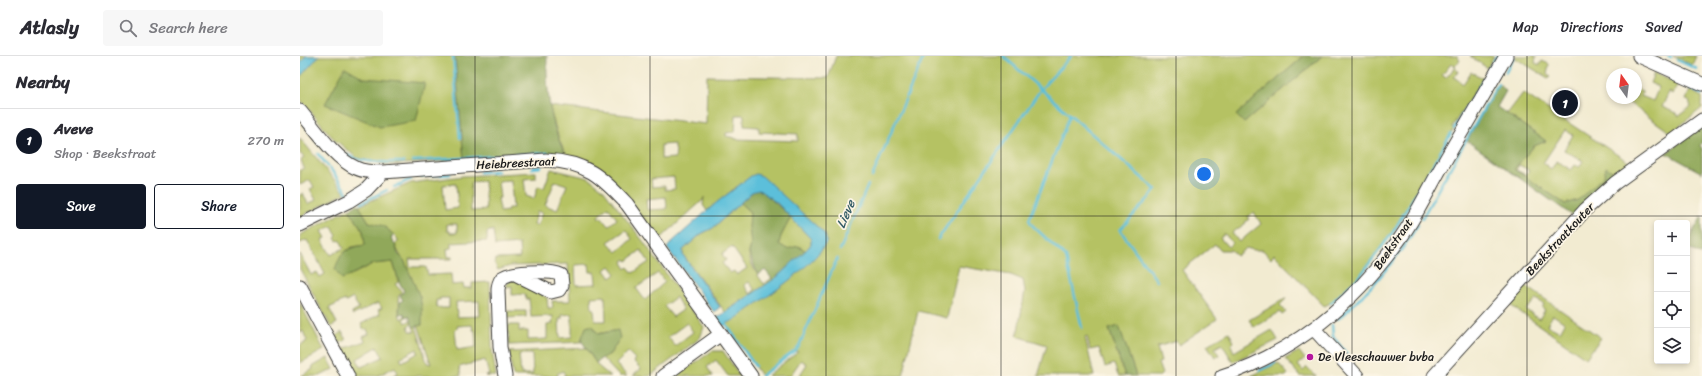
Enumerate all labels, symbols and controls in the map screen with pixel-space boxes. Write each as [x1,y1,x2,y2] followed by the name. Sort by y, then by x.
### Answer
[103,10,383,46] search box
[20,11,79,44] text: Atlasly
[149,15,228,41] text: Search here
[1512,15,1538,40] text: Map
[1560,15,1623,40] text: Directions
[1645,15,1682,40] text: Saved
[117,17,139,39] icon: search
[16,67,70,97] text: Nearby
[1606,68,1642,104] north arrow
[1552,88,1578,118] pin: 1
[54,116,93,142] text: Aveve
[26,129,32,152] text: 1
[247,129,284,152] text: 270 m
[54,142,156,165] text: Shop · Beekstraat
[476,150,557,176] street label: Heiebreestraat
[1194,164,1214,184] your location
[16,184,146,229] button: Save
[154,184,284,229] button: Share
[829,195,862,232] water label: Lieve
[1520,196,1601,281] street label: Beekstraatkouter
[1367,214,1419,274] street label: Beekstraat
[1654,220,1690,364] map controls
[1654,220,1690,256] button: +
[1654,256,1690,292] button: −
[1654,292,1690,328] button: locate
[1654,328,1690,364] button: layers
[1318,346,1434,368] place label: De Vleeschauwer bvba
[1305,352,1315,362] marker: De Vleeschauwer bvba

